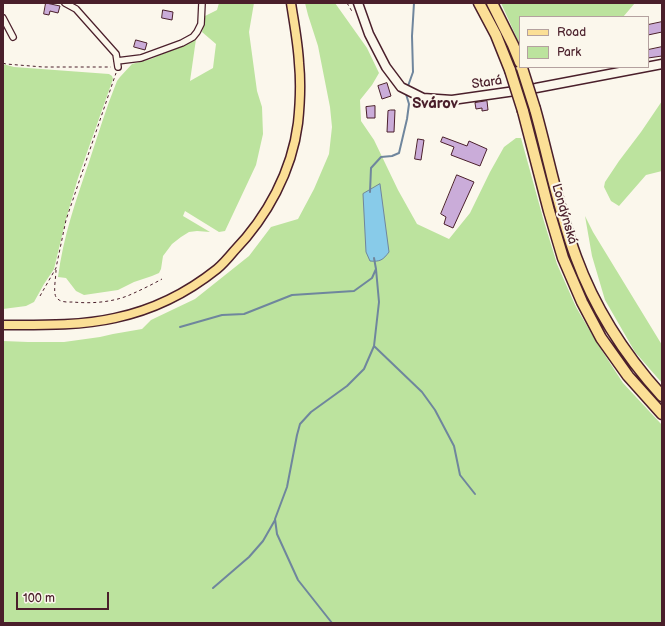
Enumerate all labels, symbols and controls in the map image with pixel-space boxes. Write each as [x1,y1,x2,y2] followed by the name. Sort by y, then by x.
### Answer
[519,16,649,68] legend
[557,25,586,40] text: Road
[557,45,581,60] text: Park
[471,73,503,93] street label: Stará
[412,95,458,113] district label: Svárov
[548,182,580,246] street label: Londýnská
[18,584,111,610] scale bar
[23,591,55,606] text: 100 m

